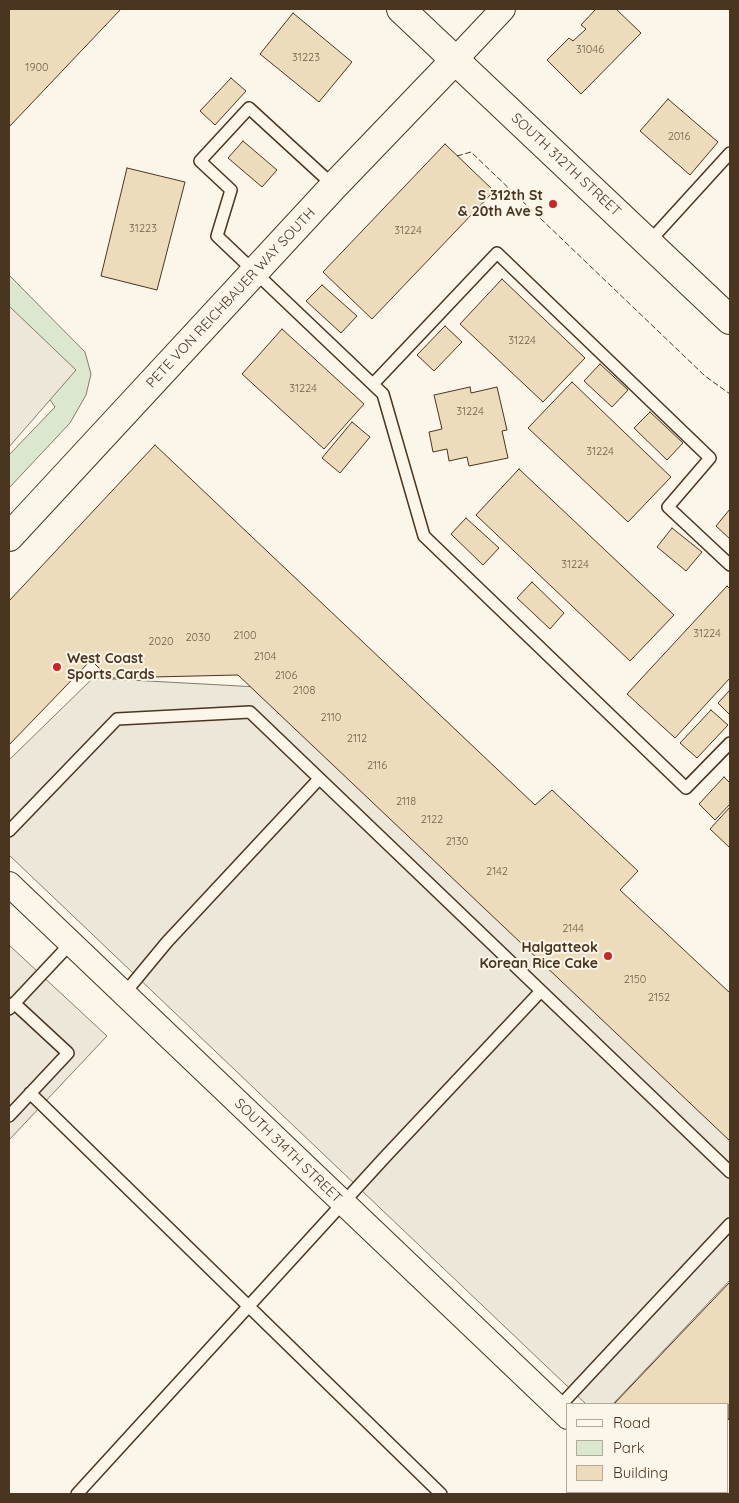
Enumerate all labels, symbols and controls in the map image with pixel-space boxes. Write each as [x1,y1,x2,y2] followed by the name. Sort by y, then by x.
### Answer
[576,43,604,57] house number: 31046
[292,51,320,65] house number: 31223
[25,61,49,75] house number: 1900
[508,110,624,220] street label: SOUTH 312TH STREET
[668,130,690,144] house number: 2016
[458,188,543,220] place label: S 312th St & 20th Ave S
[547,198,559,210] marker: S 312th St & 20th Ave S
[143,204,319,392] street label: PETE VON REICHBAUER WAY SOUTH
[129,222,157,236] house number: 31223
[394,224,422,238] house number: 31224
[508,334,536,348] house number: 31224
[289,382,317,396] house number: 31224
[456,405,484,419] house number: 31224
[586,445,614,459] house number: 31224
[561,558,589,572] house number: 31224
[693,627,721,641] house number: 31224
[233,629,257,643] house number: 2100
[186,631,210,645] house number: 2030
[148,635,174,649] house number: 2020
[254,650,276,664] house number: 2104
[67,651,155,684] place label: West Coast Sports Cards
[51,661,63,673] marker: West Coast Sports Cards
[275,669,297,683] house number: 2106
[293,684,315,698] house number: 2108
[321,711,341,725] house number: 2110
[347,732,367,746] house number: 2112
[367,759,387,773] house number: 2116
[396,795,416,809] house number: 2118
[421,813,443,827] house number: 2122
[446,835,468,849] house number: 2130
[486,865,508,879] house number: 2142
[562,922,584,936] house number: 2144
[479,940,598,972] place label: Halgatteok Korean Rice Cake
[602,950,614,962] marker: Halgatteok Korean Rice Cake
[624,973,646,987] house number: 2150
[648,991,670,1005] house number: 2152
[231,1095,345,1207] street label: SOUTH 314TH STREET
[566,1403,729,1493] legend
[613,1413,650,1432] text: Road
[613,1438,645,1457] text: Park
[613,1463,668,1482] text: Building

